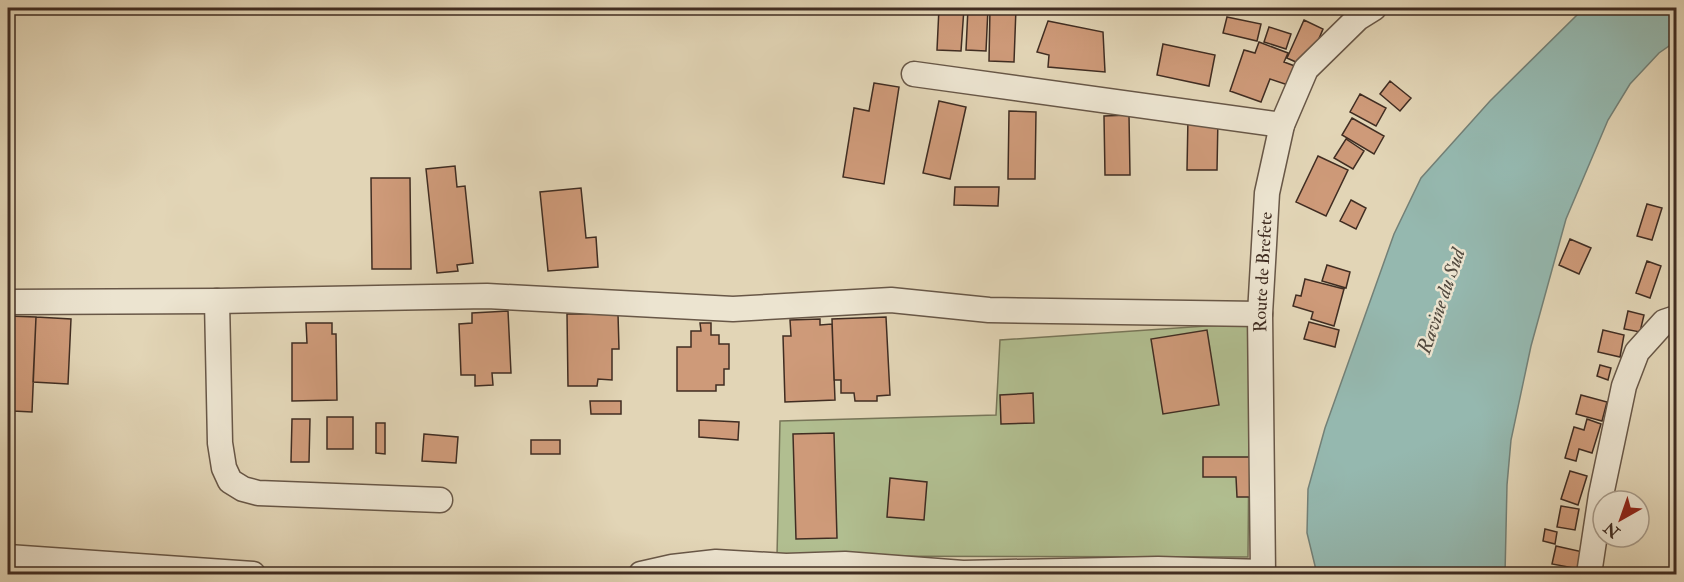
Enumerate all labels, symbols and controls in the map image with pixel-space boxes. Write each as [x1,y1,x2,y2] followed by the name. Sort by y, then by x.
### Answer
[1248,211,1277,332] street label: Route de Brefete
[1411,244,1471,358] water label: Ravine du Sud
[1591,489,1651,549] north arrow
[1600,517,1625,543] text: N

